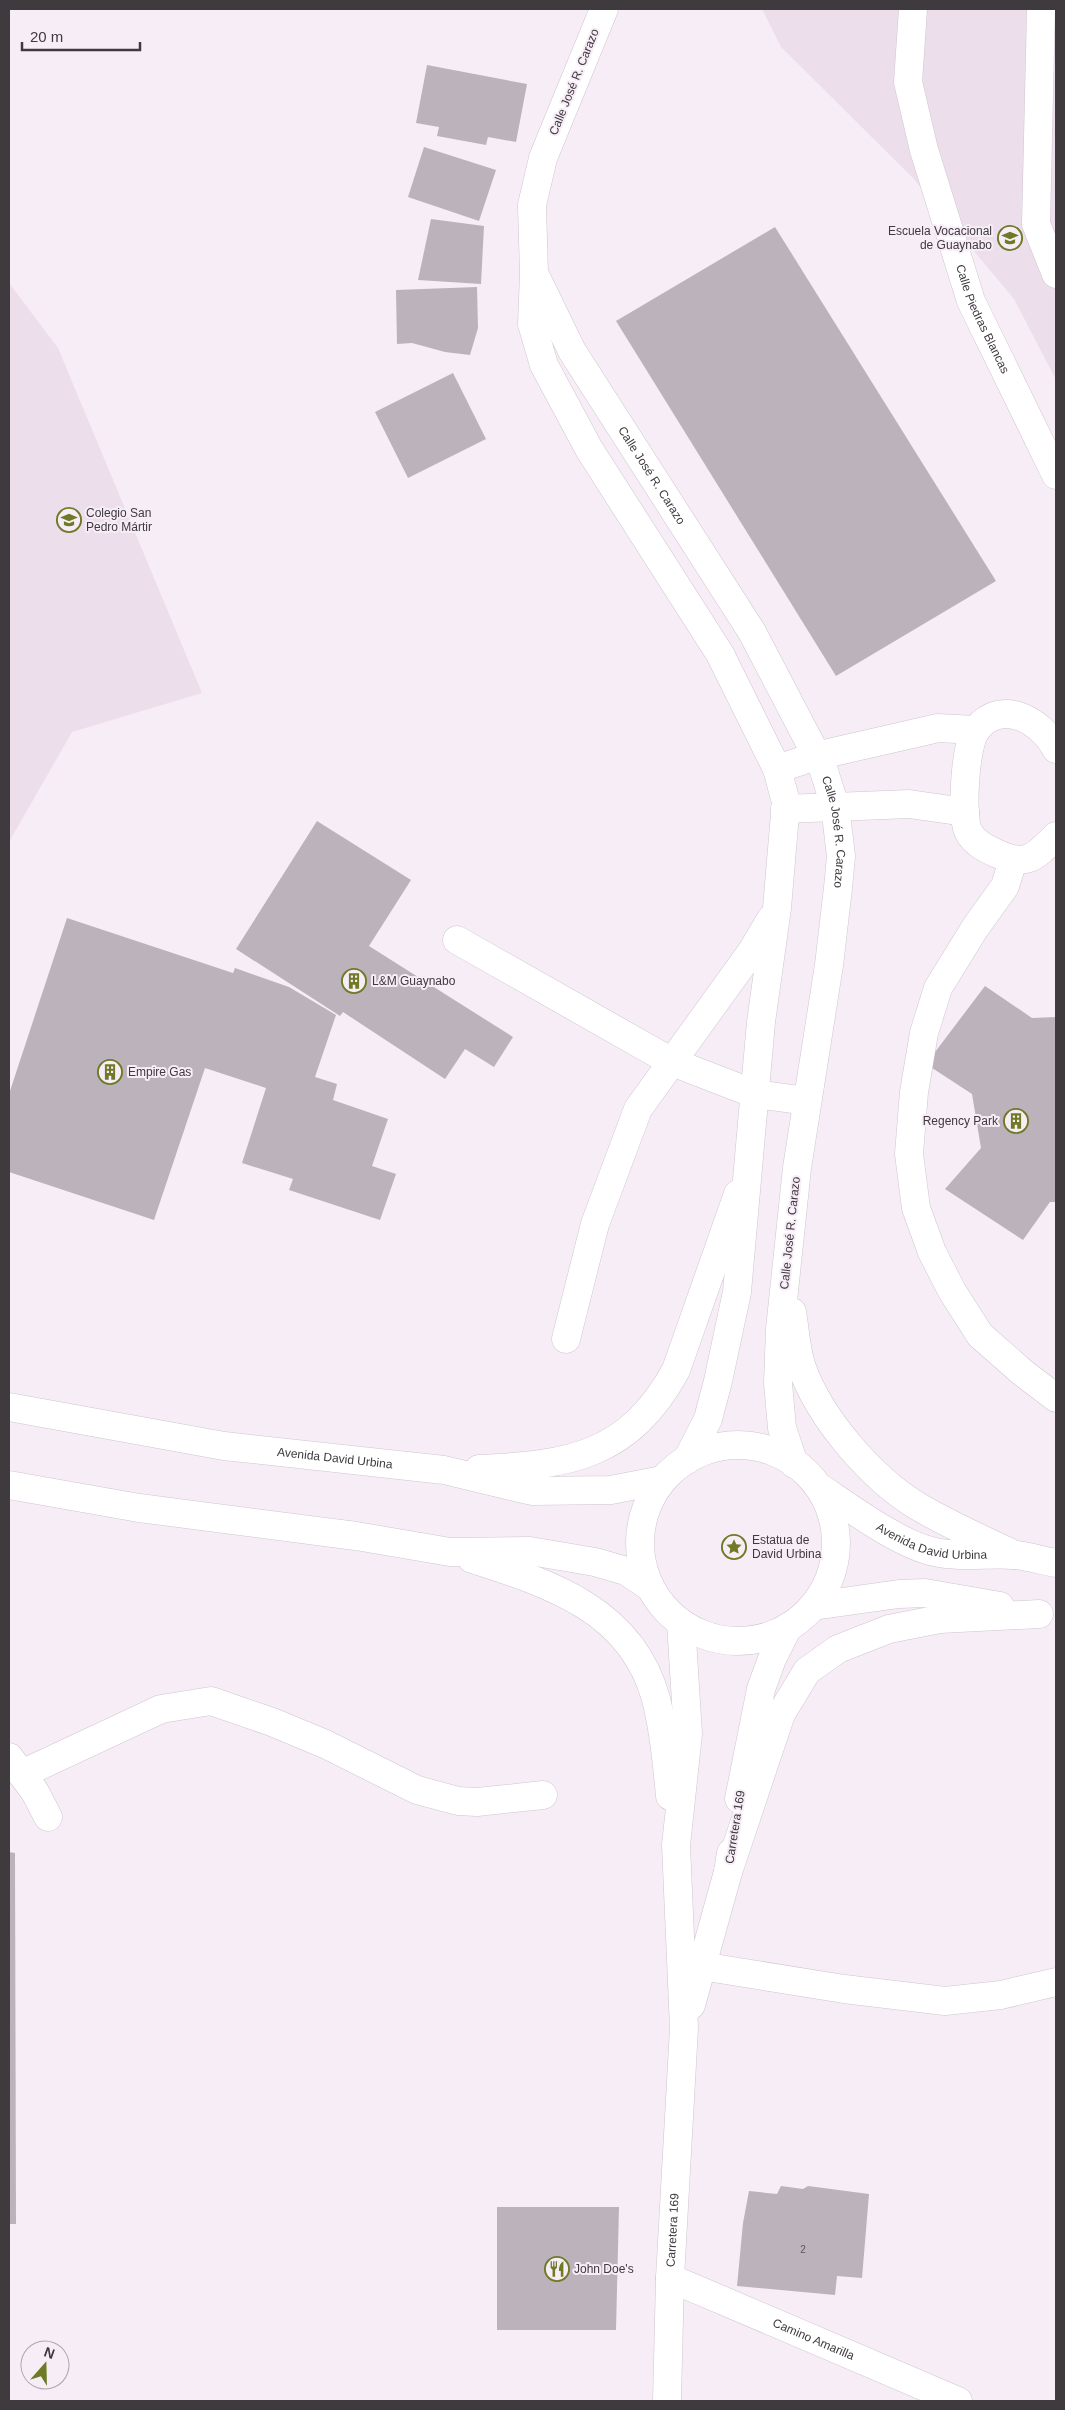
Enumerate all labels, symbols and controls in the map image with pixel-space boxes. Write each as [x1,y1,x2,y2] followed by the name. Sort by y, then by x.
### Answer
[22,20,140,52] scale bar
[546,27,602,137] street label: Calle José R. Carazo
[30,28,63,45] text: 20 m
[888,224,992,252] place label: Escuela Vocacional de Guaynabo
[997,225,1023,251] school or university icon: Escuela Vocacional de Guaynabo
[953,263,1012,376] street label: Calle Piedras Blancas
[615,424,688,527] street label: Calle José R. Carazo
[86,506,152,534] place label: Colegio San Pedro Mártir
[56,507,82,533] school or university icon: Colegio San Pedro Mártir
[819,774,848,889] street label: Calle José R. Carazo
[341,968,367,994] building icon: L&M Guaynabo
[372,974,456,988] place label: L&M Guaynabo
[97,1059,123,1085] building icon: Empire Gas
[128,1065,191,1079] place label: Empire Gas
[1003,1108,1029,1134] building icon: Regency Park
[923,1114,999,1128] place label: Regency Park
[777,1176,803,1290] street label: Calle José R. Carazo
[276,1445,394,1471] street label: Avenida David Urbina
[874,1520,988,1562] street label: Avenida David Urbina
[752,1533,822,1561] place label: Estatua de David Urbina
[721,1534,747,1560] place icon: Estatua de David Urbina
[722,1789,748,1865] street label: Carretera 169
[664,2192,682,2268] street label: Carretera 169
[800,2244,806,2255] house number: 2
[544,2256,570,2282] restaurant icon: John Doe's
[574,2262,634,2276] place label: John Doe's
[770,2316,857,2363] street label: Camino Amarilla
[20,2340,70,2390] north arrow
[42,2344,57,2362] text: N

